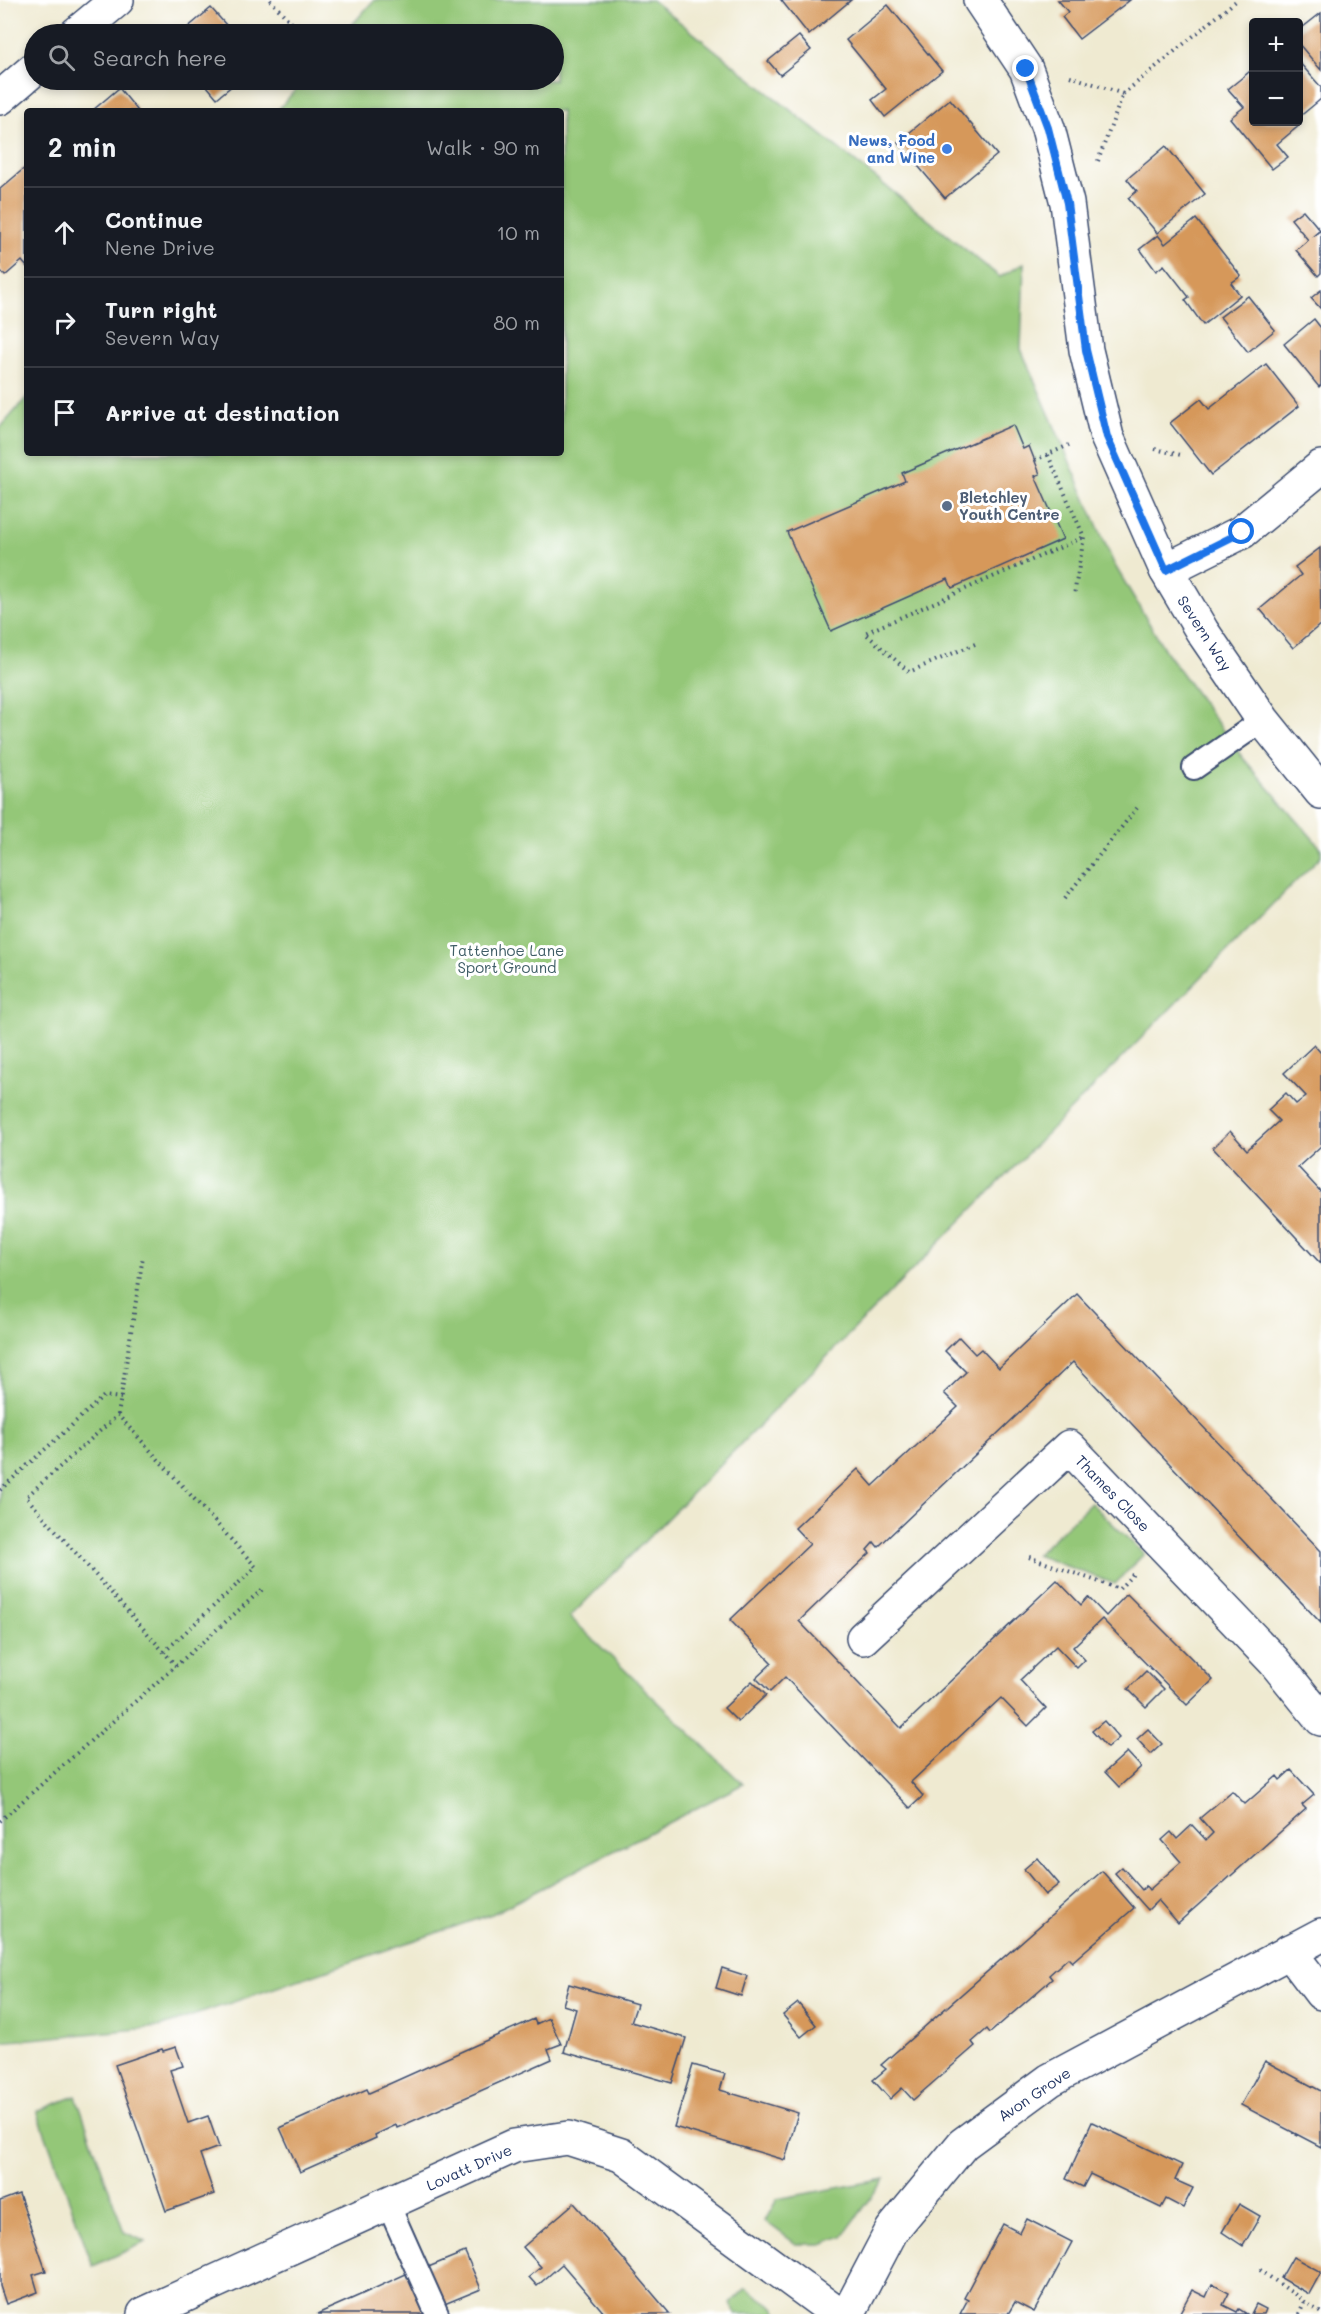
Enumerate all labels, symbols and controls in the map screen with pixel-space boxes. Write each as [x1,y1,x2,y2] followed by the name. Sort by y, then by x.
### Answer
[1249,18,1303,126] map controls
[1249,18,1303,72] button: +
[24,24,564,90] search box
[45,41,78,74] icon: search
[93,43,227,72] text: Search here
[1012,55,1038,81] route end
[1249,72,1303,126] button: −
[48,130,116,164] text: 2 min
[848,130,935,167] place label: News, Food and Wine
[426,134,540,160] text: Walk · 90 m
[940,142,954,156] marker: News, Food and Wine
[105,205,203,234] text: Continue
[48,216,81,249] icon: ahead
[496,219,540,245] text: 10 m
[105,234,215,260] text: Nene Drive
[105,295,217,324] text: Turn right
[48,306,81,339] icon: right
[493,309,540,335] text: 80 m
[105,324,220,350] text: Severn Way
[48,396,81,429] icon: arrive
[105,398,340,427] text: Arrive at destination
[959,487,1059,524] place label: Bletchley Youth Centre
[940,499,954,513] marker: Bletchley Youth Centre
[1228,518,1254,544] route start
[1173,592,1237,675] street label: Severn Way
[450,940,564,977] park label: Tattenhoe Lane Sport Ground
[1071,1450,1155,1536] street label: Thames Close
[994,2062,1074,2126] street label: Avon Grove
[423,2139,515,2195] street label: Lovatt Drive

